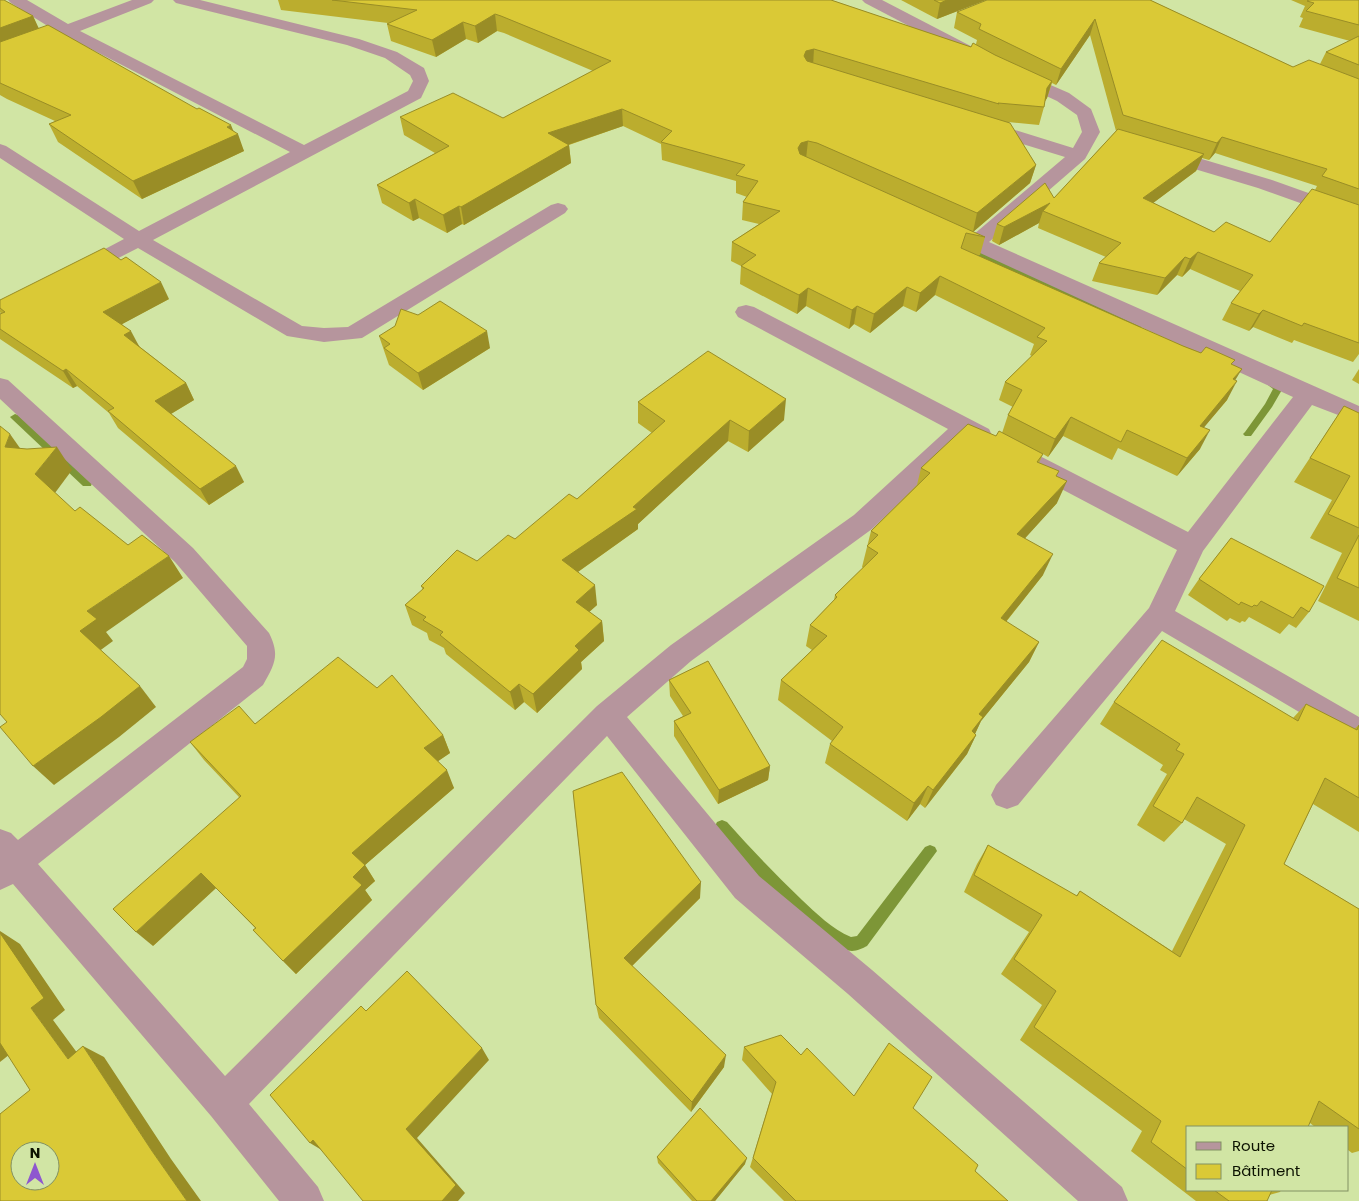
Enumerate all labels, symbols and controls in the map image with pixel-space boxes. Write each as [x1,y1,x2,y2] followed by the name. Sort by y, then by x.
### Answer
[1186,1126,1349,1191] legend
[1232,1135,1275,1156] text: Route
[10,1141,60,1191] north arrow
[30,1143,40,1163] text: N
[1232,1160,1300,1181] text: Bâtiment

